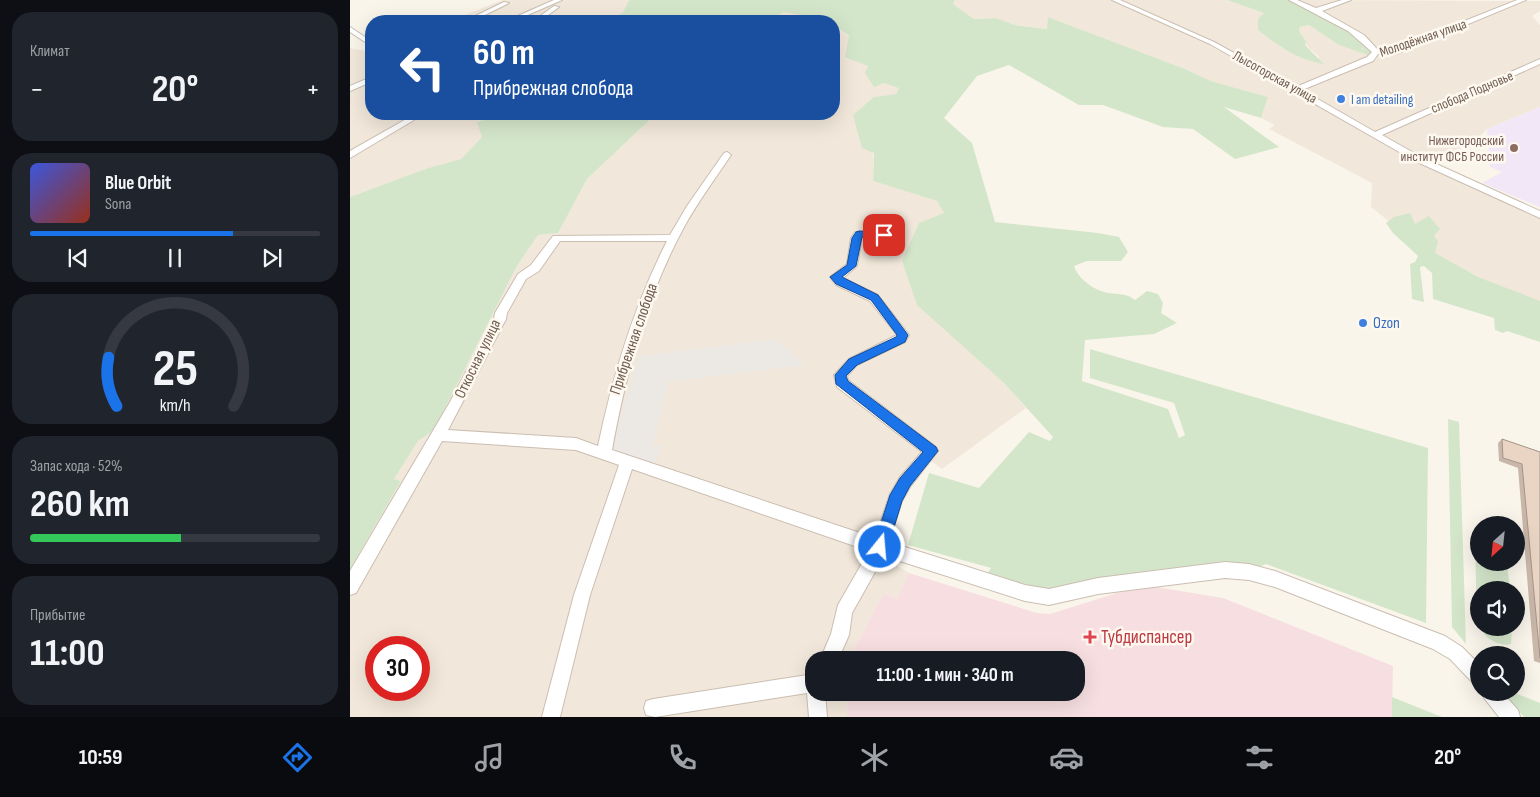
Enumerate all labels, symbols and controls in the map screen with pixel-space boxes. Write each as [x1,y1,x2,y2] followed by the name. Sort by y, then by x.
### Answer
[1377,15,1469,61] street label: Молодёжная улица
[473,32,535,75] text: 60 m
[390,35,455,100] icon: left
[30,42,70,61] text: Климат
[1230,47,1320,107] street label: Лысогорская улица
[152,67,198,112] text: 20°
[1428,67,1516,117] street label: слобода Подновье
[30,73,44,106] text: −
[306,73,320,106] text: +
[473,75,633,102] text: Прибрежная слобода
[1351,91,1414,108] place label: I am detailing
[1335,93,1347,105] marker: I am detailing
[1401,132,1504,165] place label: Нижегородский институт ФСБ России
[1508,142,1520,154] marker: Нижегородский институт ФСБ России
[105,172,171,195] text: Blue Orbit
[105,195,132,214] text: Sona
[863,214,905,256] pin
[870,221,898,249] icon: arrive
[64,244,92,272] icon: previous
[161,244,189,272] icon: pause
[258,244,286,272] icon: next
[606,281,662,397] street label: Прибрежная слобода
[1373,314,1400,333] place label: Ozon
[451,316,505,402] street label: Откосная улица
[1357,317,1369,329] marker: Ozon
[152,338,198,401] text: 25
[160,395,190,416] text: km/h
[30,457,123,476] text: Запас хода · 52%
[30,482,130,527] text: 260 km
[1470,516,1525,571] north arrow
[1470,516,1525,701] map controls
[853,520,905,572] position arrow
[1470,581,1525,636] button: sound
[30,606,85,625] text: Прибытие
[1101,626,1192,649] place label: Тубдиспансер
[1083,630,1097,644] marker: Тубдиспансер
[30,631,104,676] text: 11:00
[365,636,430,701] speed limit sign: 30
[1470,646,1525,701] button: search
[877,664,1013,687] text: 11:00 · 1 мин · 340 m
[280,740,315,775] icon: directions
[472,740,507,775] icon: music
[665,740,700,775] icon: phone
[857,740,892,775] icon: climate
[1049,740,1084,775] icon: car
[1242,740,1277,775] icon: filters
[79,744,123,771] text: 10:59
[1434,744,1461,771] text: 20°

